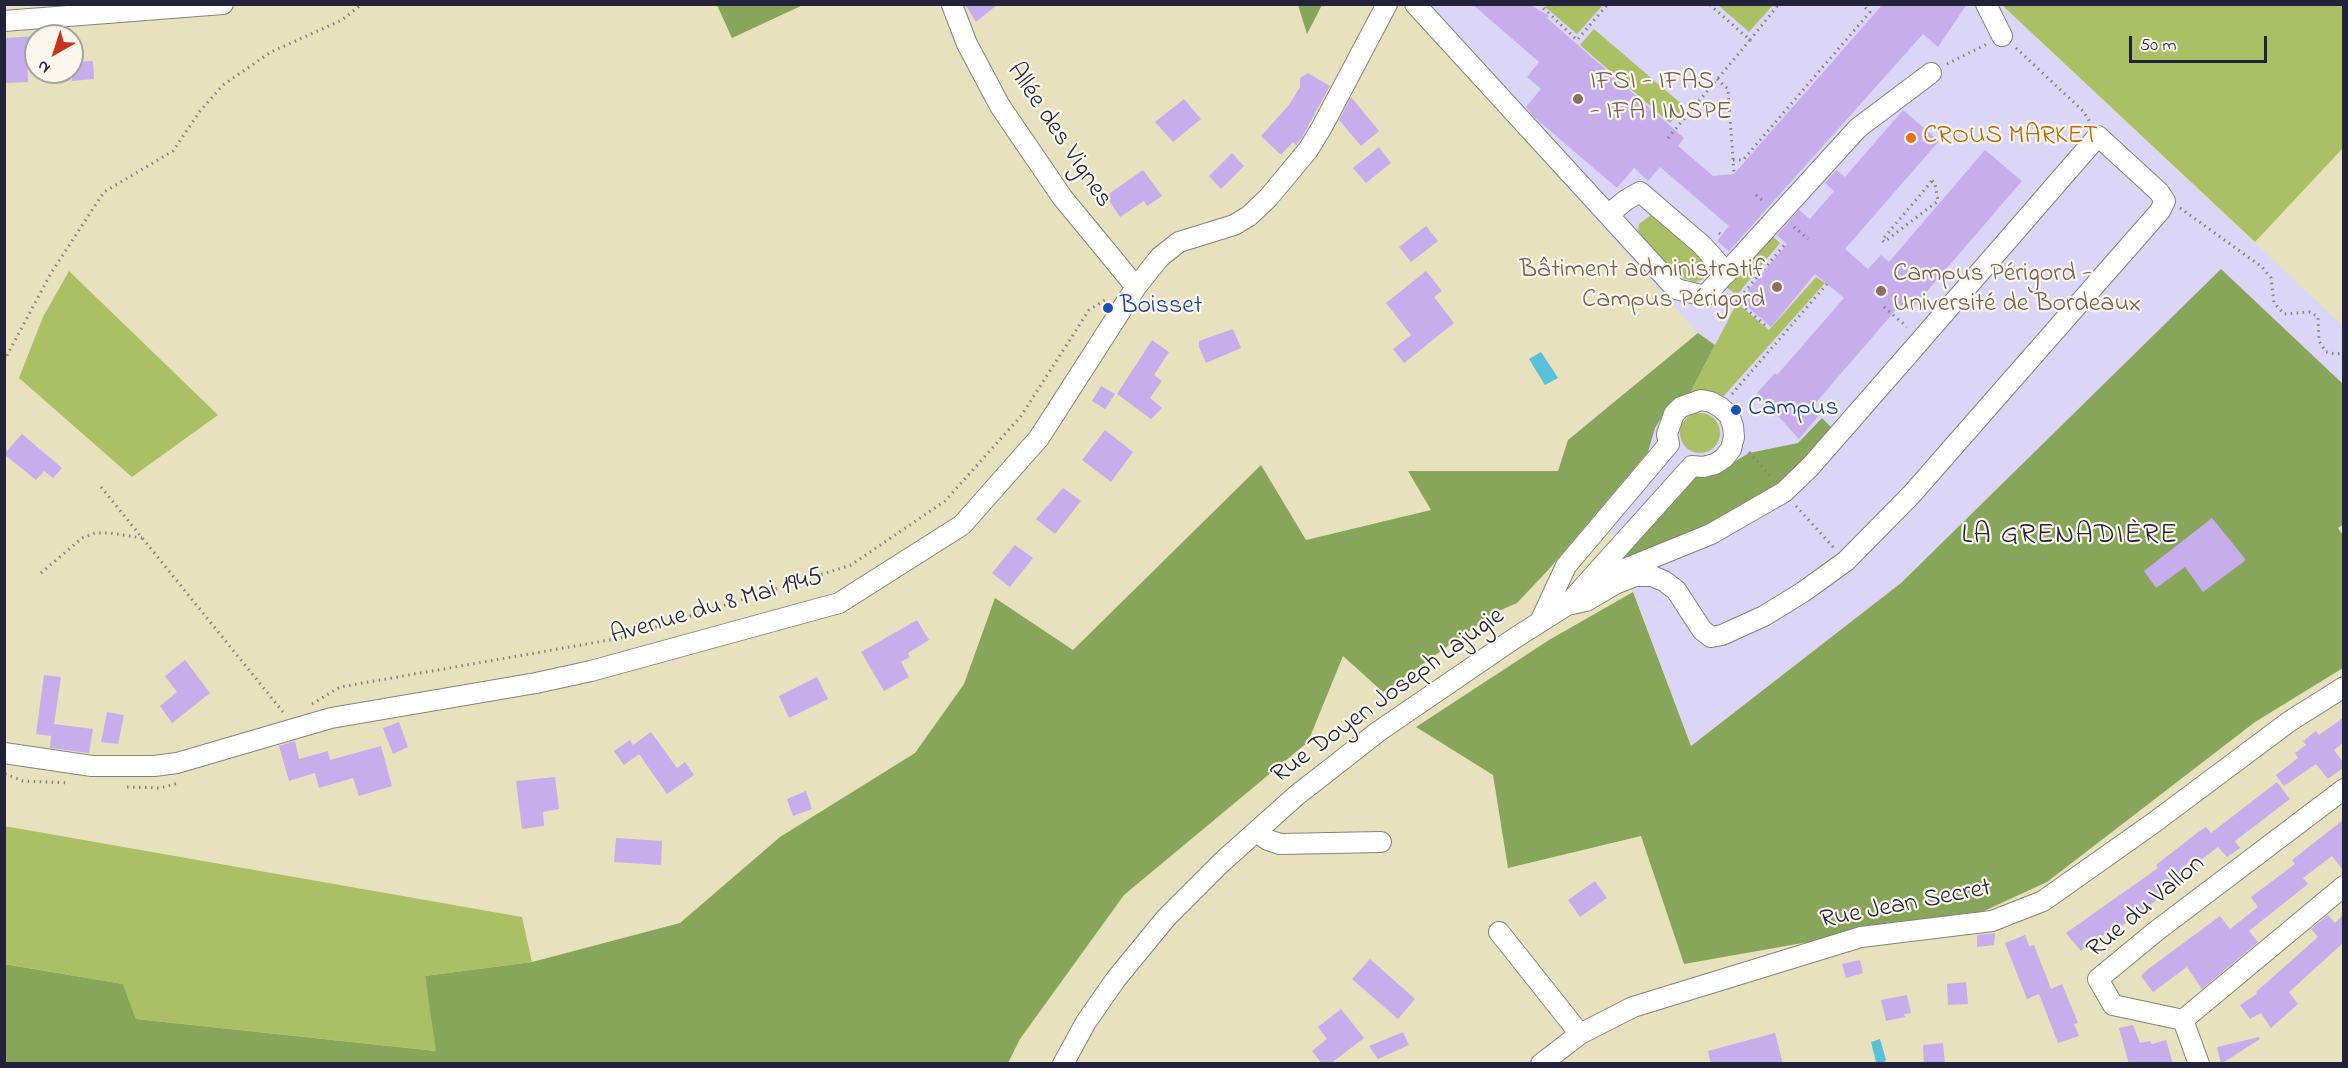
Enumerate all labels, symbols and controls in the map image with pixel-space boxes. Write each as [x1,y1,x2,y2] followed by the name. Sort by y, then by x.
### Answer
[24,24,84,84] north arrow
[2132,24,2270,62] scale bar
[2140,33,2177,59] text: 50 m
[32,54,56,79] text: N
[998,58,1118,214] street label: Allée des Vignes
[1590,68,1732,130] place label: IFSI - IFAS - IFA | INSPE
[1571,92,1585,106] marker: IFSI - IFAS - IFA | INSPE
[1923,122,2098,154] place label: CROUS MARKET
[1904,131,1918,145] marker: CROUS MARKET
[1520,256,1765,318] place label: Bâtiment administratif Campus Périgord
[1893,260,2141,322] place label: Campus Périgord - Université de Bordeaux
[1770,280,1784,294] marker: Bâtiment administratif Campus Périgord
[1874,284,1888,298] marker: Campus Périgord - Université de Bordeaux
[1120,292,1203,324] place label: Boisset
[1101,301,1115,315] marker: Boisset
[1748,394,1839,426] place label: Campus
[1729,403,1743,417] marker: Campus
[1962,520,2178,554] district label: LA GRENADIÈRE
[607,563,827,653] street label: Avenue du 8 Mai 1945
[1266,602,1512,792] street label: Rue Doyen Joseph Lajugie
[2082,850,2212,966] street label: Rue du Vallon
[1818,874,1994,938] street label: Rue Jean Secret

